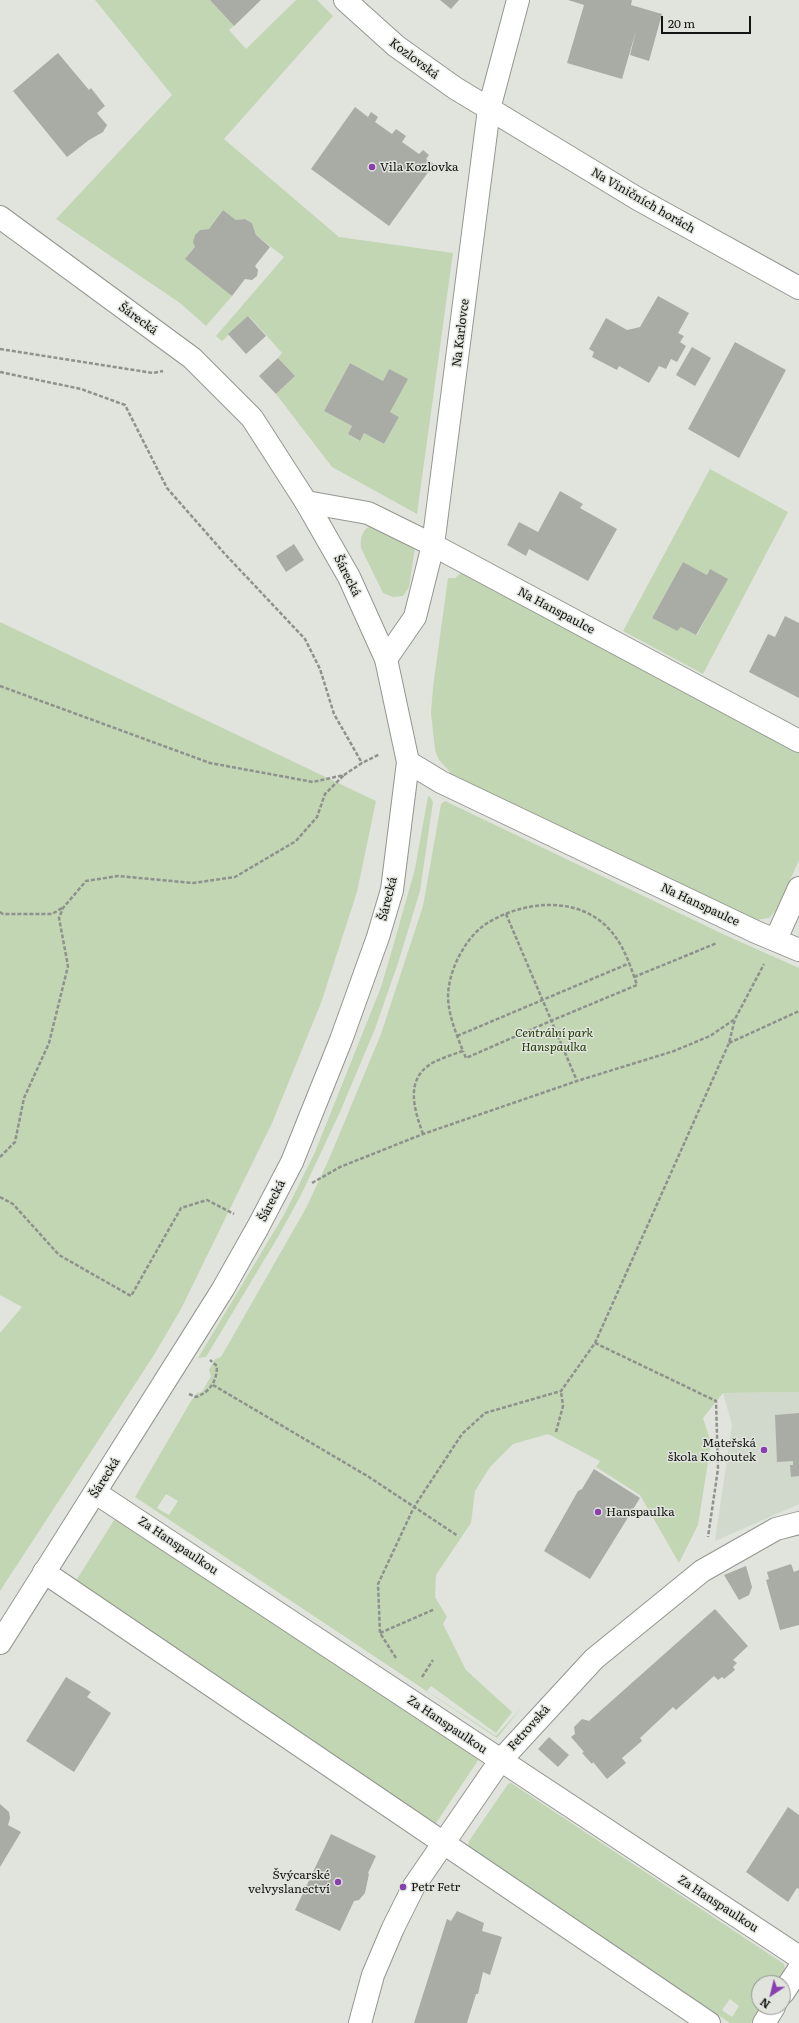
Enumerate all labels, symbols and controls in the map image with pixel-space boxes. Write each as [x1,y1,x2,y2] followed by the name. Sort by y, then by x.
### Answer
[663,8,753,34] scale bar
[668,14,695,32] text: 20 m
[386,36,442,82] street label: Kozlovská
[380,160,458,174] place label: Vila Kozlovka
[367,162,377,172] marker: Vila Kozlovka
[588,165,698,237] street label: Na Viničních horách
[450,298,472,368] street label: Na Karlovce
[116,300,160,338] street label: Šárecká
[330,553,364,599] street label: Šárecká
[515,585,597,637] street label: Na Hanspaulce
[376,875,400,923] street label: Šárecká
[658,880,742,930] street label: Na Hanspaulce
[515,1026,593,1054] park label: Centrální park Hanspaulka
[255,1178,289,1224] street label: Šárecká
[668,1436,756,1464] place label: Mateřská škola Kohoutek
[759,1445,769,1455] marker: Mateřská škola Kohoutek
[87,1455,123,1501] street label: Šárecká
[606,1505,675,1519] place label: Hanspaulka
[593,1507,603,1517] marker: Hanspaulka
[135,1514,221,1578] street label: Za Hanspaulkou
[404,1693,490,1757] street label: Za Hanspaulkou
[505,1702,553,1754] street label: Fetrovská
[248,1868,330,1896] place label: Švýcarské velvyslanectví
[675,1873,761,1935] street label: Za Hanspaulkou
[333,1877,343,1887] marker: Švýcarské velvyslanectví
[411,1880,460,1894] place label: Petr Fetr
[398,1882,408,1892] marker: Petr Fetr
[751,1975,791,2015] north arrow
[756,1995,773,2013] text: N

